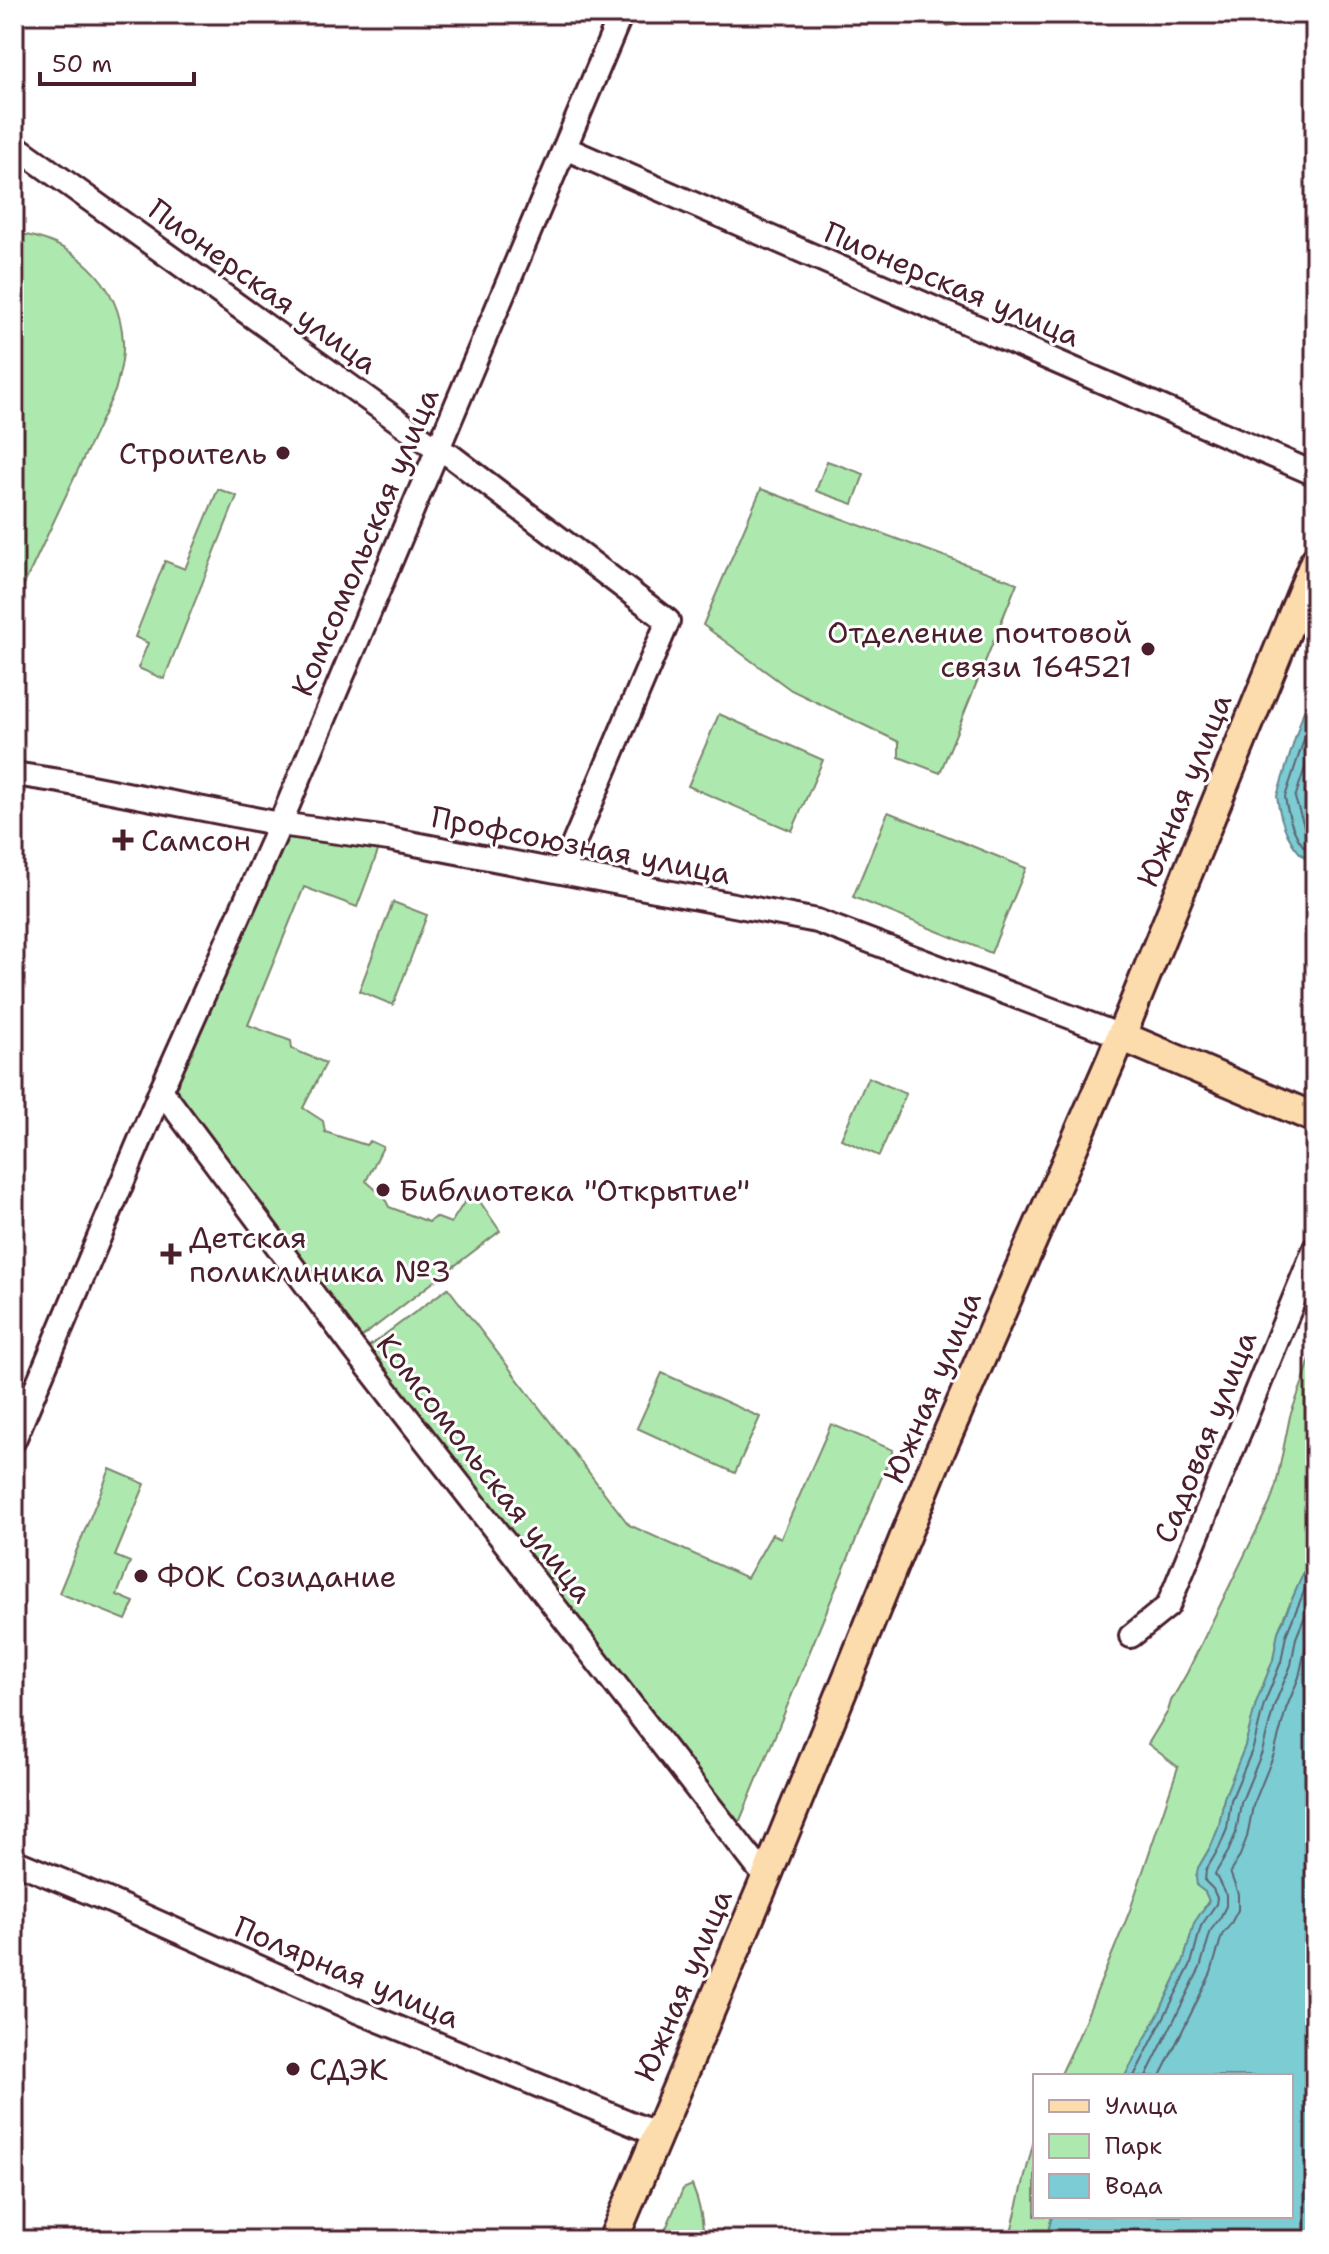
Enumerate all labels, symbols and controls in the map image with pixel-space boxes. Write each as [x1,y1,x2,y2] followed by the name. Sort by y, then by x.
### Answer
[40,36,194,86] scale bar
[52,48,112,80] text: 50 m
[140,189,386,383] street label: Пионерская улица
[818,212,1087,357] street label: Пионерская улица
[281,381,449,702] street label: Комсомольская улица
[119,433,267,474] place label: Строитель
[274,444,292,462] marker: Строитель
[827,612,1132,687] place label: Отделение почтовой связи 164521
[1139,640,1157,658] marker: Отделение почтовой связи 164521
[1127,687,1241,892] street label: Южная улица
[428,796,735,894] street label: Профсоюзная улица
[141,820,251,861] place label: Самсон
[112,829,134,851] marker: Самсон
[399,1170,750,1211] place label: Библиотека "Открытие"
[374,1181,392,1199] marker: Библиотека "Открытие"
[189,1217,451,1292] place label: Детская поликлиника №3
[160,1243,182,1265] marker: Детская поликлиника №3
[873,1285,991,1489] street label: Южная улица
[1144,1324,1266,1549] street label: Садовая улица
[367,1325,603,1611] street label: Комсомольская улица
[157,1556,397,1597] place label: ФОК Созидание
[132,1567,150,1585] marker: ФОК Созидание
[624,1883,742,2087] street label: Южная улица
[228,1906,466,2038] street label: Полярная улица
[309,2049,388,2090] place label: СДЭК
[284,2060,302,2078] marker: СДЭК
[1033,2074,1293,2218] legend
[1105,2090,1178,2122] text: Улица
[1105,2130,1162,2162] text: Парк
[1105,2170,1163,2202] text: Вода

